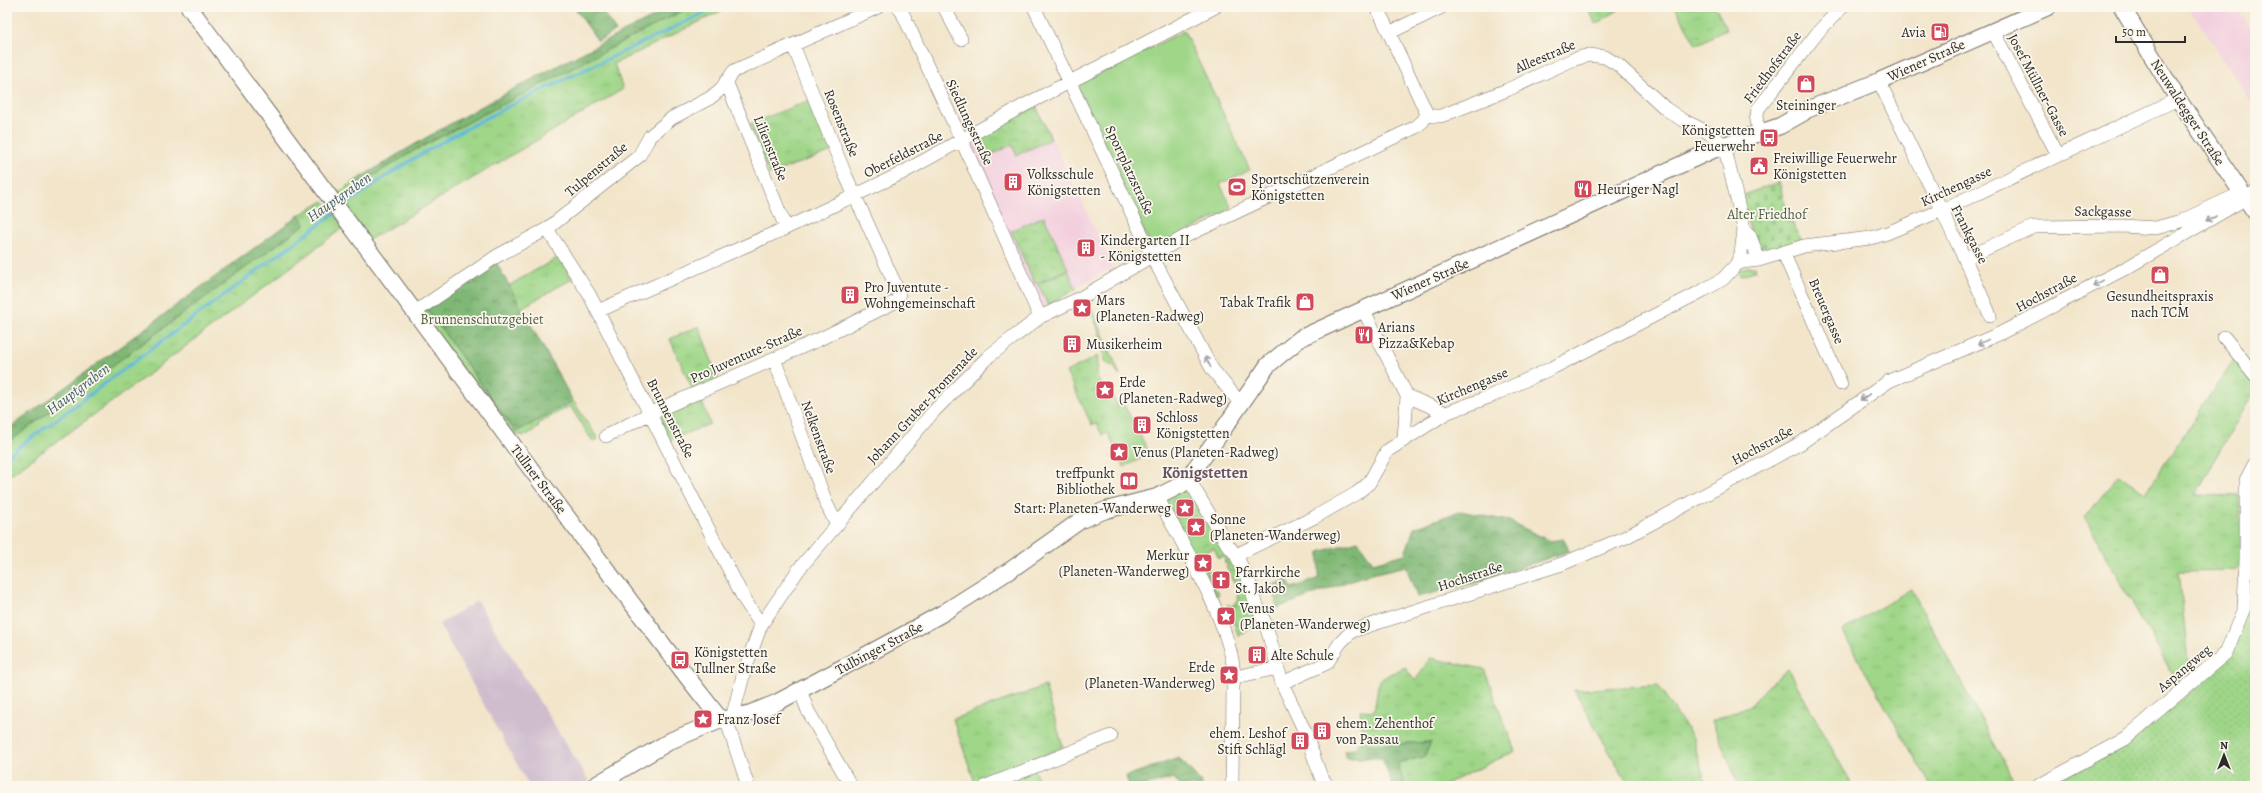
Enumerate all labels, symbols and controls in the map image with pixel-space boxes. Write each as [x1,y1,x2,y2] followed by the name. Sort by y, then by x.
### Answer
[2116,18,2185,44] scale bar
[1929,21,1951,43] fuel station icon: Avia
[1900,23,1926,42] place label: Avia
[2122,24,2146,40] text: 50 m
[1739,27,1806,107] street label: Friedhofstraße
[2003,31,2074,140] street label: Josef Müllner-Gasse
[1511,35,1578,78] street label: Alleestraße
[1883,35,1968,86] street label: Wiener Straße
[2146,55,2229,169] street label: Neuwaldegger Straße
[1795,73,1817,95] shop icon: Steininger
[941,76,998,168] street label: Siedlungsstraße
[819,87,864,160] street label: Rosenstraße
[1776,96,1837,115] place label: Steininger
[749,113,792,184] street label: Lilienstraße
[1681,121,1756,156] place label: Königstetten Feuerwehr
[1101,122,1159,218] street label: Sportplatzstraße
[860,126,946,183] street label: Oberfeldstraße
[1758,127,1780,149] bus stop icon: Königstetten Feuerwehr
[561,138,632,201] street label: Tulpenstraße
[1773,149,1898,184] place label: Freiwillige Feuerwehr Königstetten
[1748,155,1770,177] public building icon: Freiwillige Feuerwehr Königstetten
[1918,162,1995,211] street label: Kirchengasse
[1026,165,1101,200] place label: Volksschule Königstetten
[303,168,375,226] water label: Hauptgraben
[1251,170,1370,205] place label: Sportschützenverein Königstetten
[1002,171,1024,193] building icon: Volksschule Königstetten
[1226,176,1248,198] sports icon: Sportschützenverein Königstetten
[1572,178,1594,200] restaurant icon: Heuriger Nagl
[1597,180,1679,199] place label: Heuriger Nagl
[1947,201,1993,267] street label: Frankgasse
[2074,202,2132,221] street label: Sackgasse
[1726,205,1809,224] park label: Alter Friedhof
[2205,215,2217,223] one-way arrow
[1100,231,1190,266] place label: Kindergarten II - Königstetten
[1075,237,1097,259] building icon: Kindergarten II - Königstetten
[1387,254,1472,305] street label: Wiener Straße
[2149,264,2171,286] shop icon: Gesundheitspraxis nach TCM
[2012,268,2080,317] street label: Hochstraße
[1804,275,1849,347] street label: Breuergasse
[863,278,976,313] place label: Pro Juventute - Wohngemeinschaft
[2092,279,2104,287] one-way arrow
[839,284,861,306] building icon: Pro Juventute - Wohngemeinschaft
[2106,287,2214,322] place label: Gesundheitspraxis nach TCM
[1096,291,1204,326] place label: Mars (Planeten-Radweg)
[1294,291,1316,313] shop icon: Tabak Trafik
[1220,293,1291,312] place label: Tabak Trafik
[1071,297,1093,319] place icon: Mars (Planeten-Radweg)
[420,310,544,329] park label: Brunnenschutzgebiet
[1377,318,1454,353] place label: Arians Pizza&Kebap
[687,321,805,388] street label: Pro Juventute-Straße
[1353,324,1375,346] restaurant icon: Arians Pizza&Kebap
[1061,333,1083,355] building icon: Musikerheim
[1086,335,1163,354] place label: Musikerheim
[1977,339,1989,346] one-way arrow
[863,342,982,468] street label: Johann Gruber-Promenade
[1204,356,1212,368] one-way arrow
[42,359,114,419] water label: Hauptgraben
[1433,363,1511,410] street label: Kirchengasse
[1119,373,1227,408] place label: Erde (Planeten-Radweg)
[642,375,699,461] street label: Brunnenstraße
[1094,379,1116,401] place icon: Erde (Planeten-Radweg)
[1860,393,1871,401] one-way arrow
[796,398,841,476] street label: Nelkenstraße
[1156,408,1230,443] place label: Schloss Königstetten
[1131,414,1153,436] building icon: Schloss Königstetten
[1728,421,1796,470] street label: Hochstraße
[506,441,571,518] street label: Tullner Straße
[1108,441,1130,463] place icon: Venus (Planeten-Radweg)
[1132,443,1278,462] place label: Venus (Planeten-Radweg)
[1162,462,1248,484] district label: Königstetten
[1056,464,1115,499] place label: treffpunkt Bibliothek
[1118,470,1140,492] library icon: treffpunkt Bibliothek
[1174,497,1196,519] place icon: Start: Planeten-Wanderweg
[1014,499,1171,518] place label: Start: Planeten-Wanderweg
[1210,510,1340,545] place label: Sonne (Planeten-Wanderweg)
[1185,516,1207,538] place icon: Sonne (Planeten-Wanderweg)
[1059,546,1190,581] place label: Merkur (Planeten-Wanderweg)
[1192,552,1214,574] place icon: Merkur (Planeten-Wanderweg)
[1435,557,1505,596] street label: Hochstraße
[1235,563,1300,598] place label: Pfarrkirche St. Jakob
[1210,569,1232,591] church icon: Pfarrkirche St. Jakob
[1239,599,1370,634] place label: Venus (Planeten-Wanderweg)
[1215,605,1237,627] place icon: Venus (Planeten-Wanderweg)
[832,617,926,680] street label: Tulbinger Straße
[2152,640,2215,697] street label: Aspangweg
[694,643,776,678] place label: Königstetten Tullner Straße
[1246,644,1268,666] building icon: Alte Schule
[1270,646,1334,665] place label: Alte Schule
[669,649,691,671] bus stop icon: Königstetten Tullner Straße
[1085,658,1215,693] place label: Erde (Planeten-Wanderweg)
[1218,664,1240,686] place icon: Erde (Planeten-Wanderweg)
[692,708,714,730] place icon: Franz Josef
[717,710,782,729] place label: Franz Josef
[1335,714,1436,749] place label: ehem. Zehenthof von Passau
[1311,720,1333,742] building icon: ehem. Zehenthof von Passau
[1210,724,1288,759] place label: ehem. Leshof Stift Schlägl
[1289,730,1311,752] building icon: ehem. Leshof Stift Schlägl
[2204,735,2244,775] north arrow
[2220,738,2228,753] text: N

